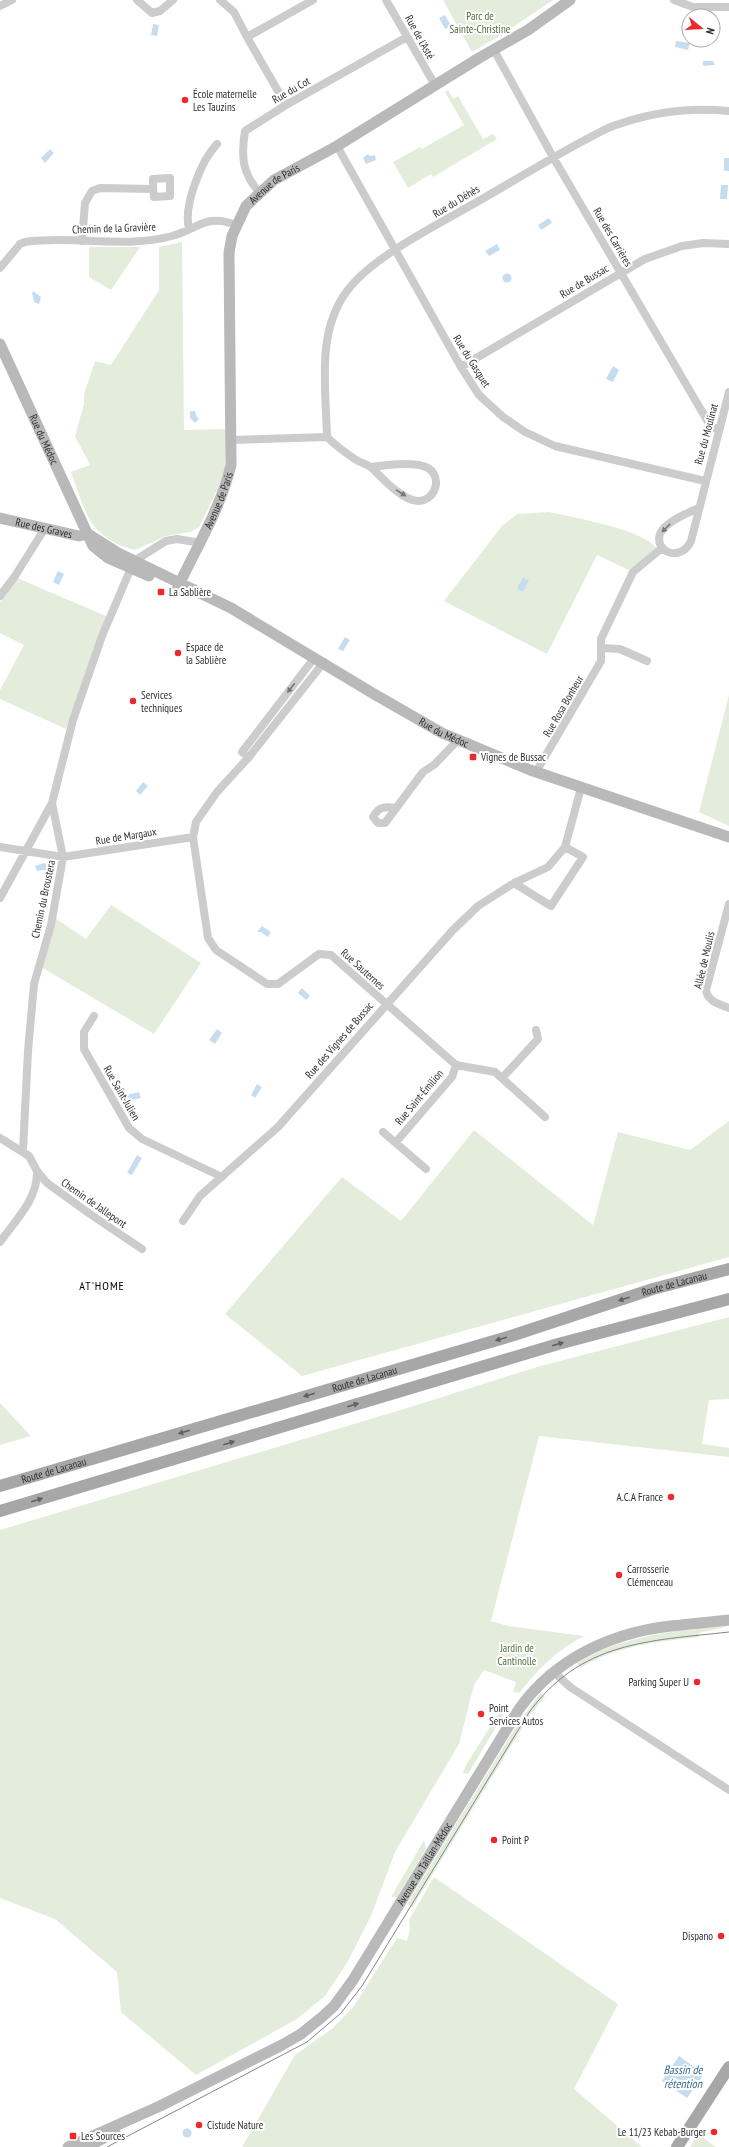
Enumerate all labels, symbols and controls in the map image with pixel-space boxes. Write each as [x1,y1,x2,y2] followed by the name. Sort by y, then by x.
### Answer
[681,8,721,48] north arrow
[450,9,511,36] park label: Parc de Sainte-Christine
[402,12,438,62] street label: Rue de l'Asté
[703,26,718,36] text: N
[270,74,312,106] street label: Rue du Cot
[193,87,257,114] place label: École maternelle Les Tauzins
[180,95,190,105] marker: École maternelle Les Tauzins
[246,160,302,207] street label: Avenue de Paris
[430,181,482,220] street label: Rue du Déhès
[590,205,636,269] street label: Rue des Carrières
[72,220,156,236] street label: Chemin de la Gravière
[557,261,611,301] street label: Rue de Bussac
[450,332,494,390] street label: Rue du Gasquet
[691,402,721,466] street label: Rue du Moulinat
[26,412,62,467] street label: Rue du Médoc
[201,470,236,531] street label: Avenue de Paris
[395,489,407,496] one-way arrow
[14,515,74,541] street label: Rue des Graves
[661,523,671,532] one-way arrow
[169,585,212,599] place label: La Sablière
[156,587,166,597] marker: La Sablière
[186,640,227,667] place label: Espace de la Sablière
[173,648,183,658] marker: Espace de la Sablière
[540,673,586,739] street label: Rue Rosa Bonheur
[287,683,295,694] one-way arrow
[141,688,182,715] place label: Services techniques
[128,696,138,706] marker: Services techniques
[417,714,471,751] street label: Rue du Médoc
[480,750,546,764] place label: Vignes de Bussac
[468,752,478,762] marker: Vignes de Bussac
[95,824,158,848] street label: Rue de Margaux
[28,859,58,939] street label: Chemin du Broustera
[691,930,717,990] street label: Allée de Moulis
[338,946,388,993] street label: Rue Sauternes
[302,999,376,1081] street label: Rue des Vignes de Bussac
[101,1063,143,1123] street label: Rue Saint-Julien
[392,1066,446,1128] street label: Rue Saint-Émilion
[58,1175,130,1231] street label: Chemin de Jallepont
[640,1268,709,1299] street label: Route de Lacanau
[79,1278,125,1293] district label: AT'HOME
[618,1296,630,1302] one-way arrow
[494,1336,506,1342] one-way arrow
[553,1341,565,1347] one-way arrow
[330,1363,399,1395] street label: Route de Lacanau
[302,1392,314,1398] one-way arrow
[348,1402,360,1408] one-way arrow
[178,1429,190,1435] one-way arrow
[223,1440,235,1446] one-way arrow
[20,1454,88,1486] street label: Route de Lacanau
[616,1490,663,1504] place label: A.C.A France
[666,1492,676,1502] marker: A.C.A France
[32,1497,44,1503] one-way arrow
[627,1562,673,1589] place label: Carrosserie Clémenceau
[614,1570,624,1580] marker: Carrosserie Clémenceau
[498,1641,537,1668] park label: Jardin de Cantinolle
[628,1675,689,1689] place label: Parking Super U
[692,1677,702,1687] marker: Parking Super U
[489,1701,544,1728] place label: Point Services Autos
[476,1709,486,1719] marker: Point Services Autos
[393,1819,455,1908] street label: Avenue du Taillan-Médoc
[502,1833,529,1847] place label: Point P
[489,1835,499,1845] marker: Point P
[682,1929,713,1943] place label: Dispano
[716,1931,726,1941] marker: Dispano
[663,2062,704,2091] water label: Bassin de rétention
[207,2118,264,2132] place label: Cistude Nature
[194,2120,204,2130] marker: Cistude Nature
[618,2125,706,2139] place label: Le 11/23 Kebab-Burger
[709,2127,719,2137] marker: Le 11/23 Kebab-Burger
[81,2129,125,2143] place label: Les Sources
[68,2131,78,2141] marker: Les Sources

